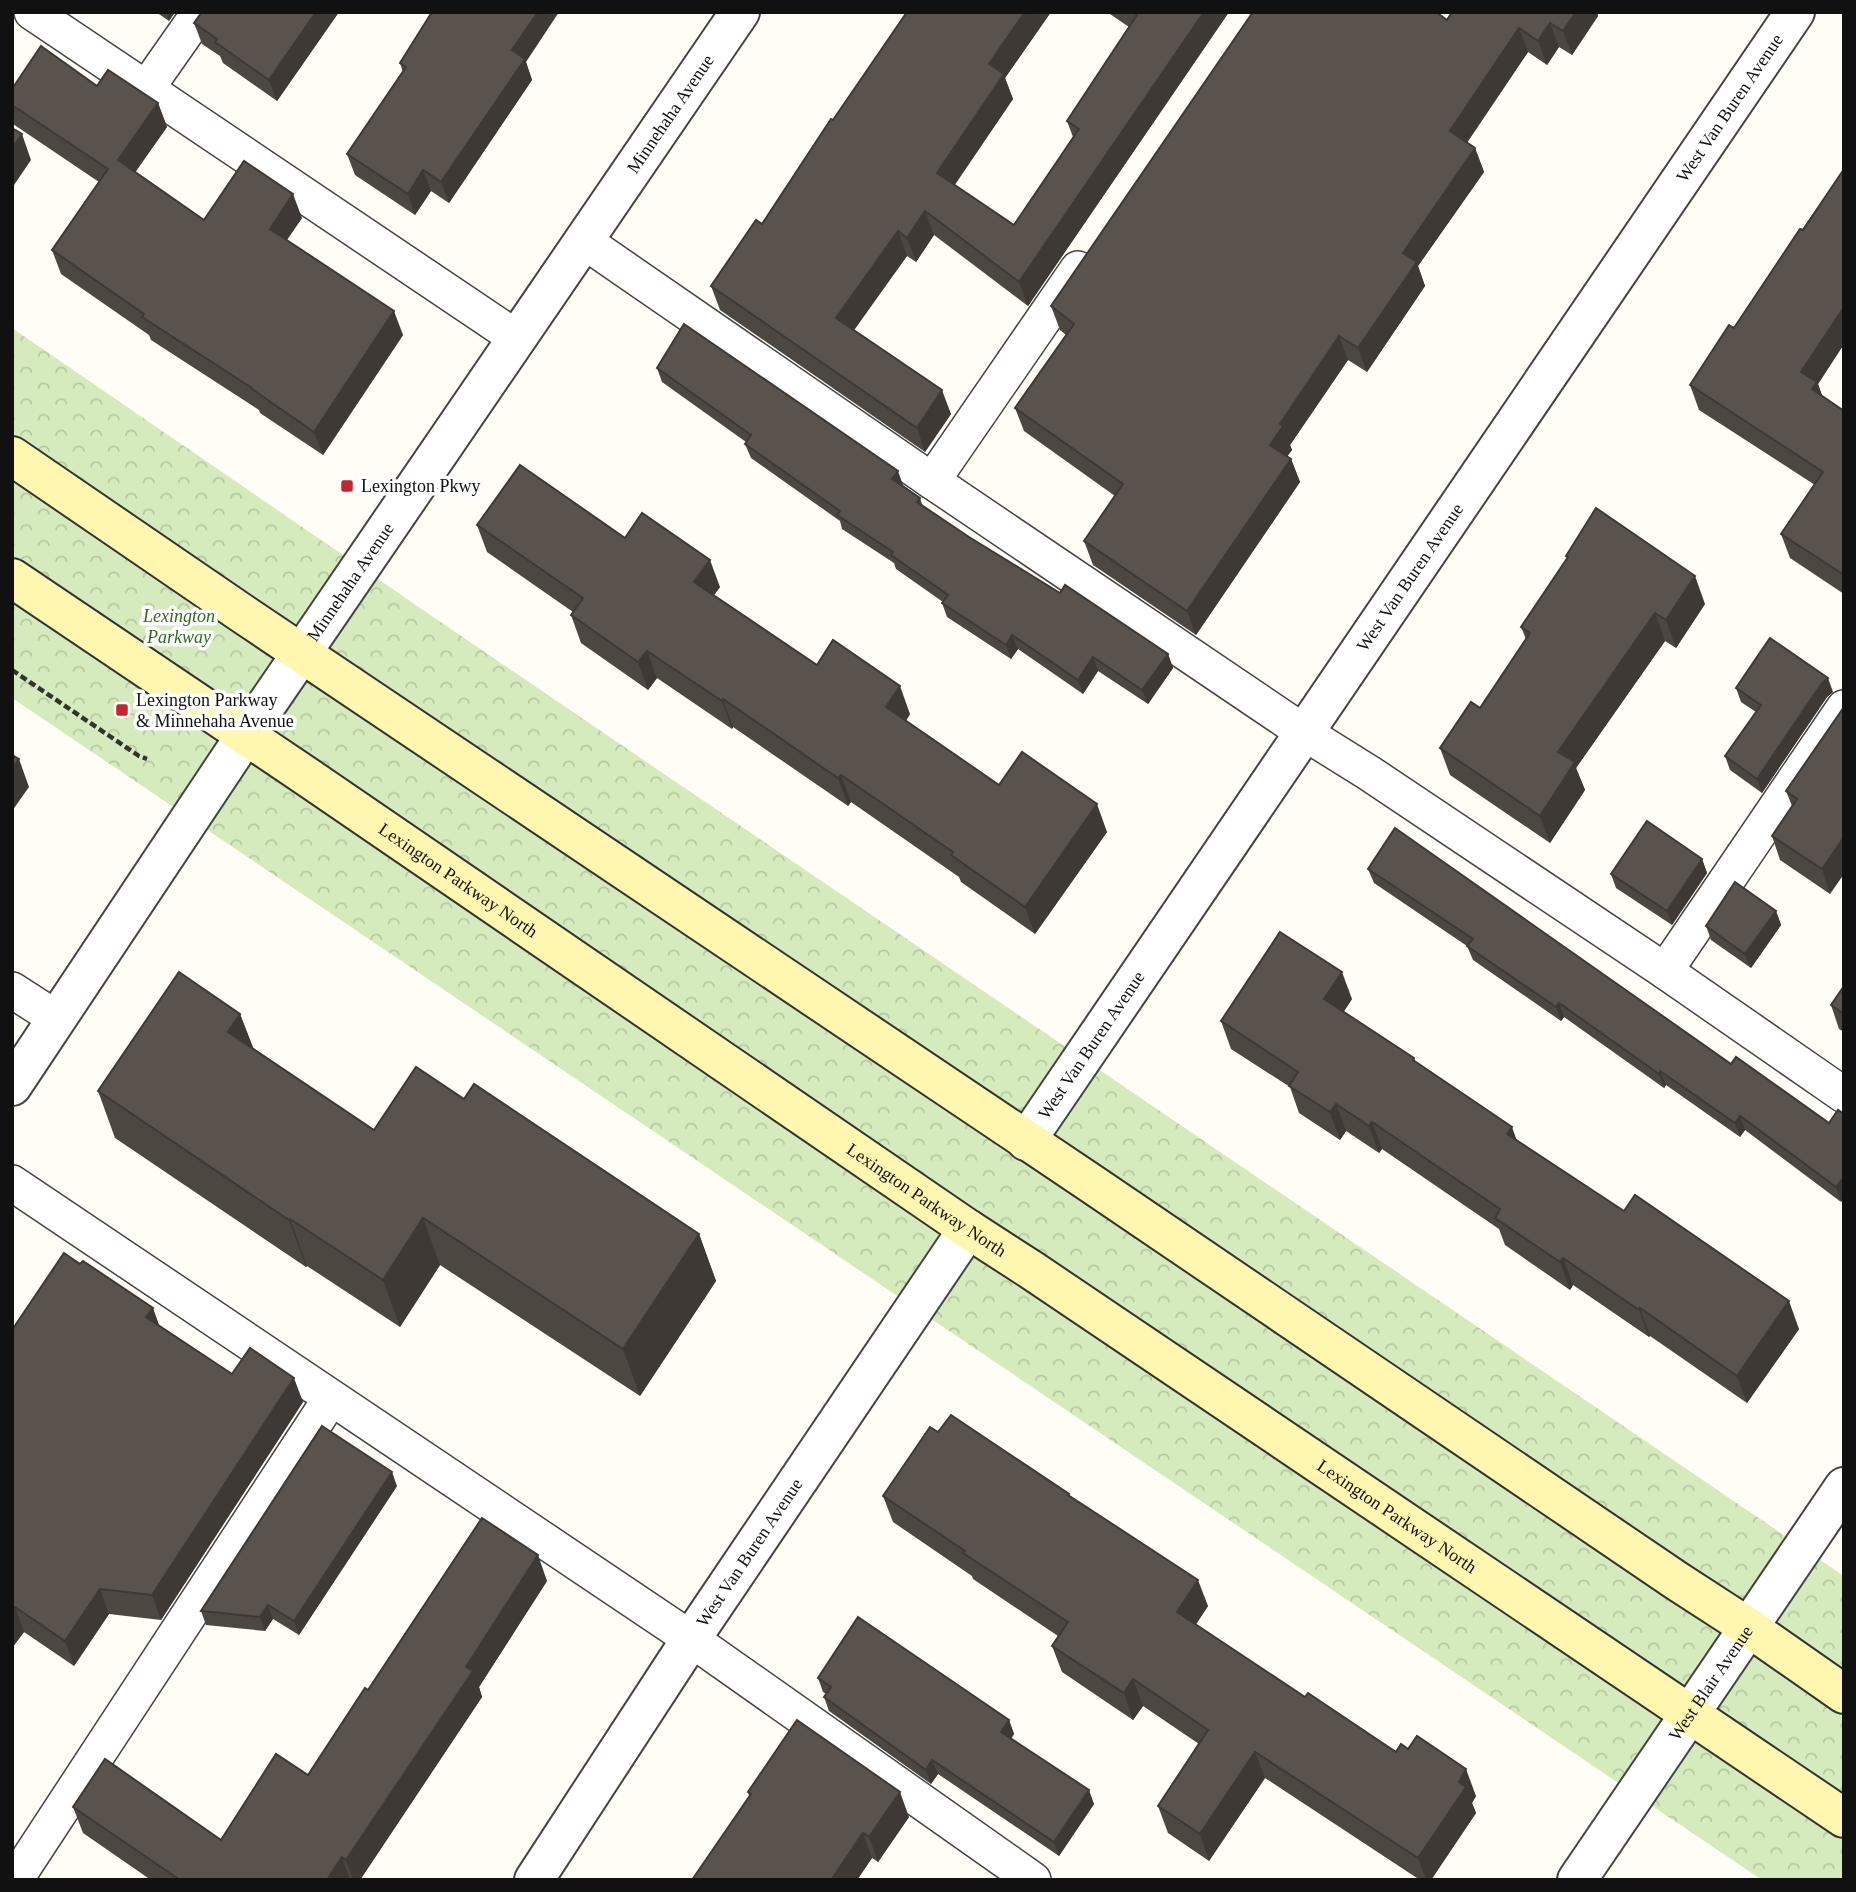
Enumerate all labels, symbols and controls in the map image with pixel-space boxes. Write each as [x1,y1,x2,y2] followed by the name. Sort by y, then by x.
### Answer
[1672,30,1787,186] street label: West Van Buren Avenue
[623,51,718,177] street label: Minnehaha Avenue
[361,476,481,496] place label: Lexington Pkwy
[339,478,355,494] marker: Lexington Pkwy
[1353,500,1467,655] street label: West Van Buren Avenue
[303,519,398,645] street label: Minnehaha Avenue
[142,606,215,647] park label: Lexington Parkway
[136,690,294,731] place label: Lexington Parkway & Minnehaha Avenue
[114,702,130,718] marker: Lexington Parkway & Minnehaha Avenue
[375,819,542,942] street label: Lexington Parkway North
[1034,967,1149,1123] street label: West Van Buren Avenue
[843,1139,1010,1261] street label: Lexington Parkway North
[1313,1456,1481,1577] street label: Lexington Parkway North
[692,1475,807,1630] street label: West Van Buren Avenue
[1665,1622,1757,1744] street label: West Blair Avenue

